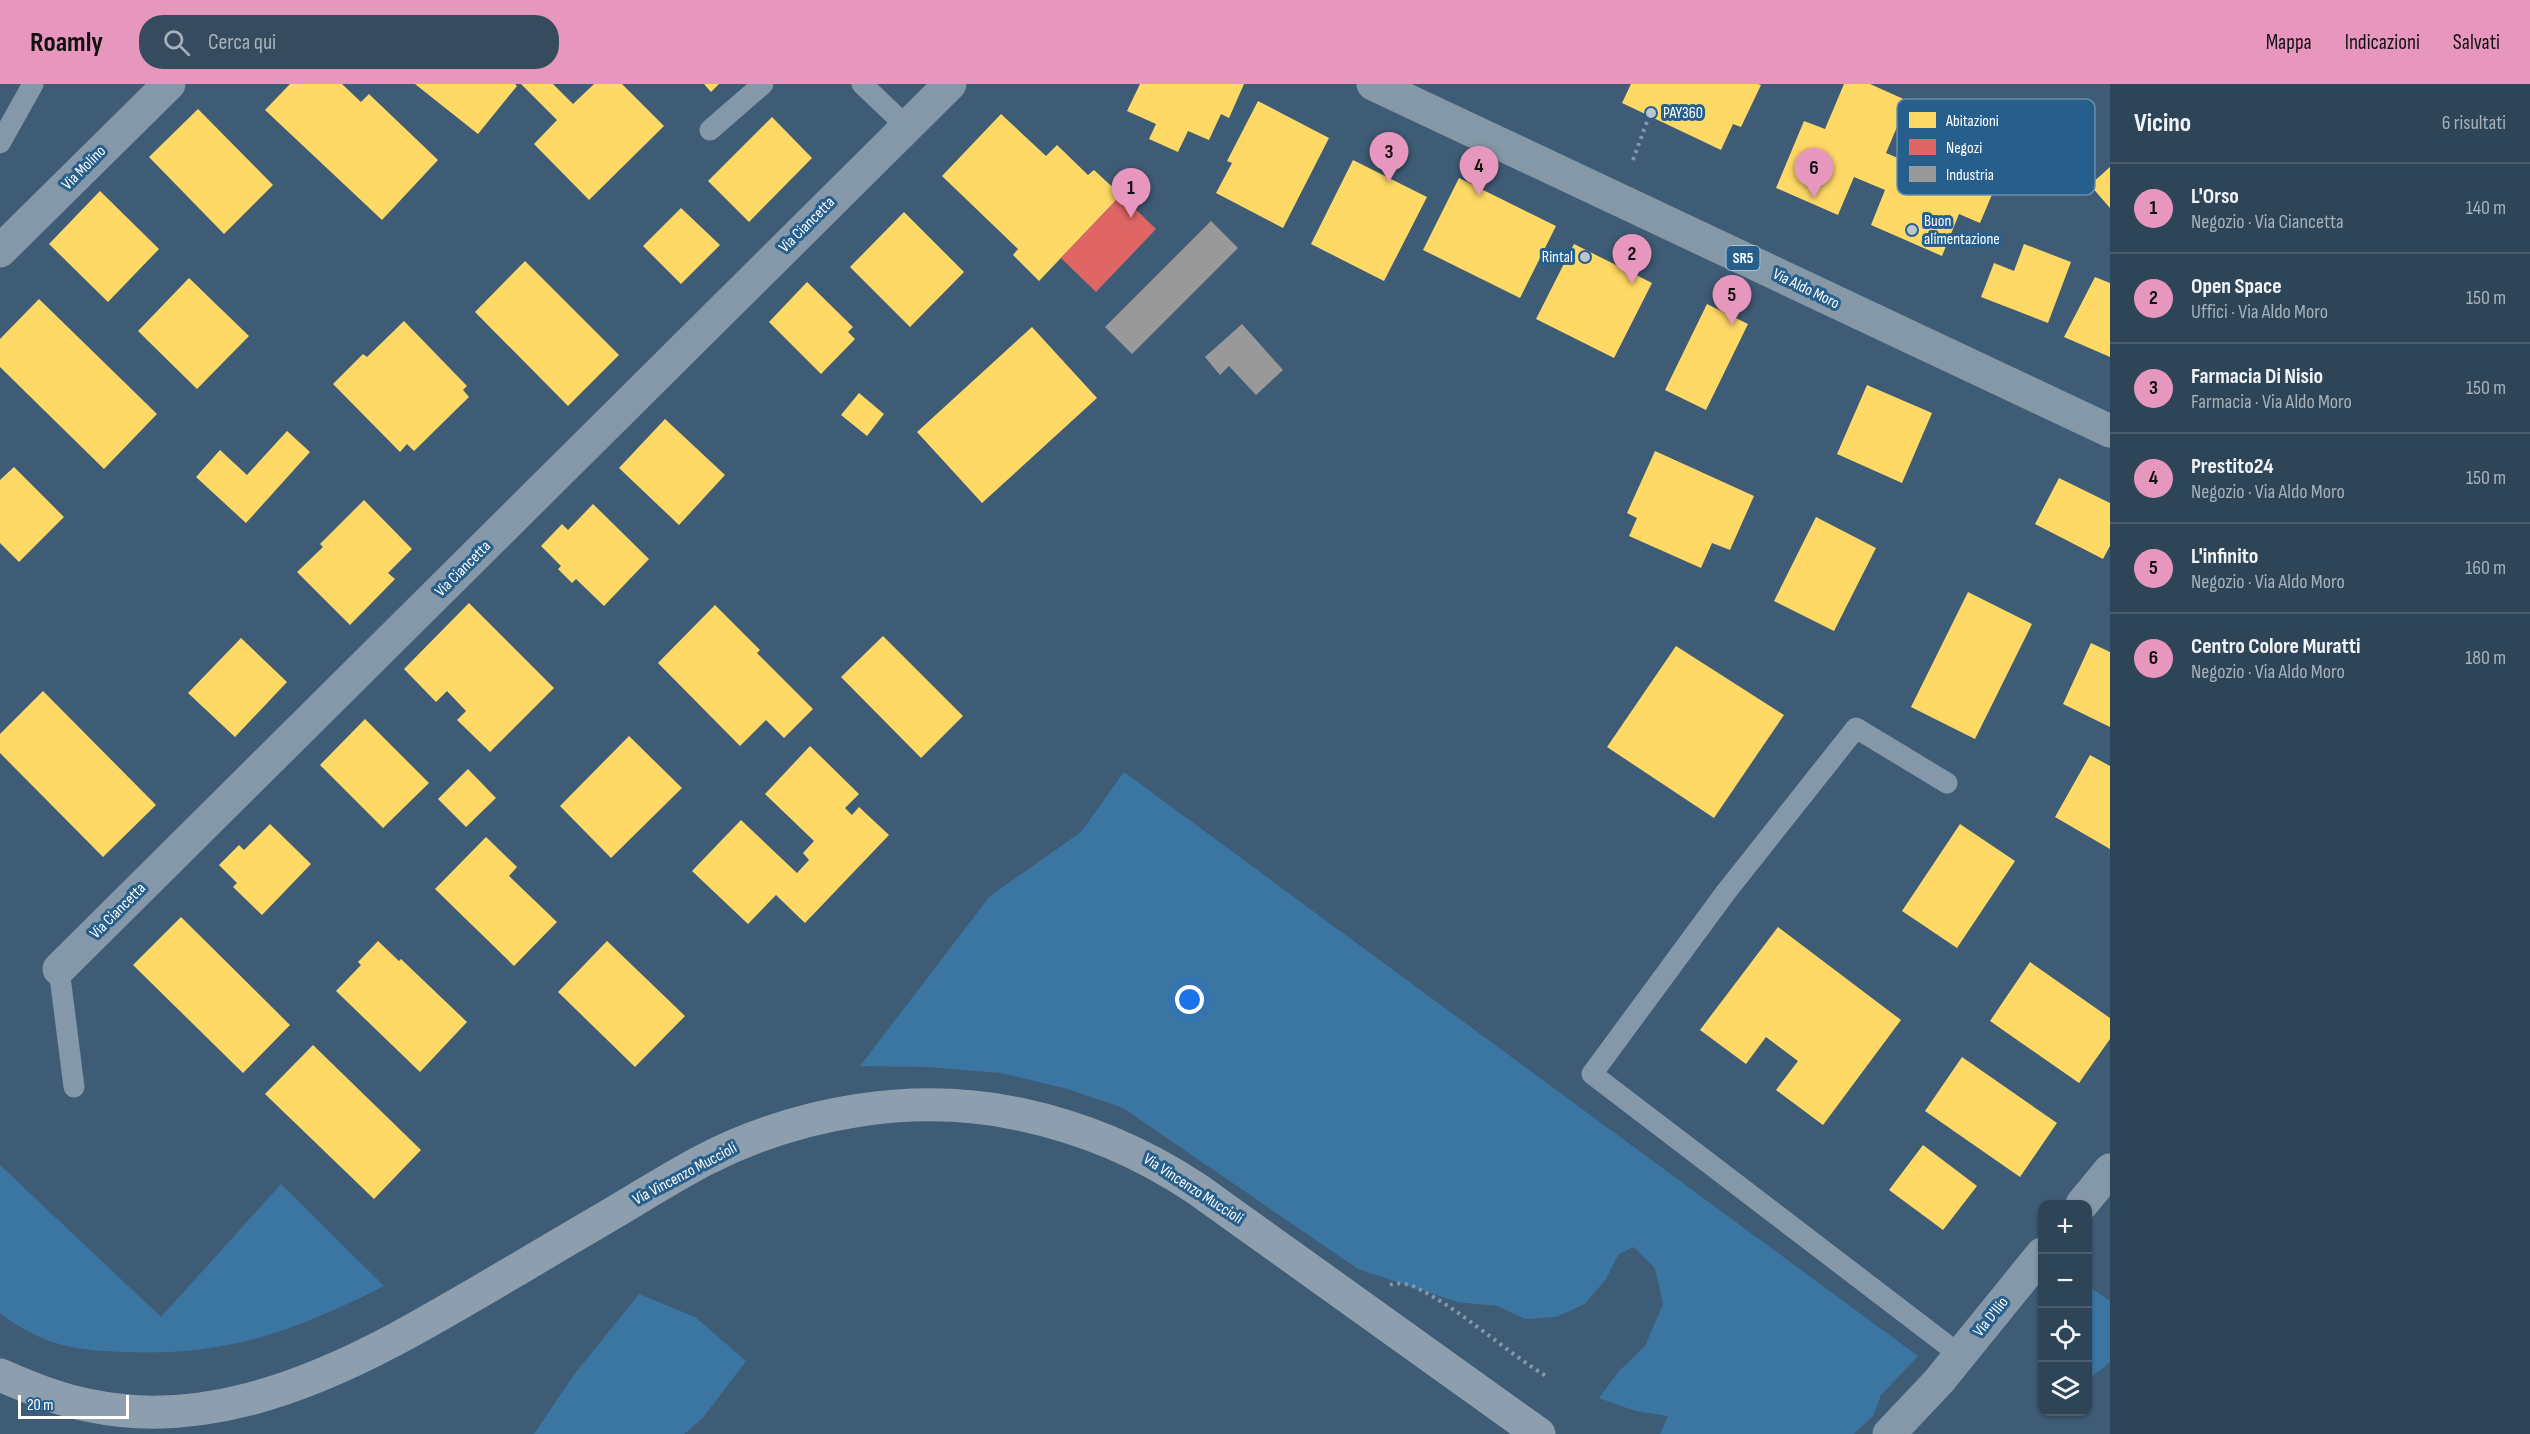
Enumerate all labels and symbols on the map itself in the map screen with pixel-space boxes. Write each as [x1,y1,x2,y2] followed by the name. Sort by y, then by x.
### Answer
[1897,99,2095,195] legend
[1663,104,1703,123] place label: PAY360
[1644,106,1658,120] marker: PAY360
[1945,112,1999,131] text: Abitazioni
[1370,132,1408,182] pin: 3
[1946,139,1982,158] text: Negozi
[58,142,110,194] street label: Via Molino
[1460,147,1498,196] pin: 4
[1794,148,1834,198] pin: 6
[1946,166,1994,185] text: Industria
[1112,168,1150,218] pin: 1
[775,193,839,257] street label: Via Ciancetta
[1924,212,2000,249] place label: Buon alimentazione
[1905,223,1919,237] marker: Buon alimentazione
[1612,234,1652,284] pin: 2
[1726,246,1760,270] road number: SR5
[1542,248,1573,267] place label: Rintal
[1578,250,1592,264] marker: Rintal
[1770,265,1842,313] street label: Via Aldo Moro
[1712,276,1752,325] pin: 5
[431,537,495,601] street label: Via Ciancetta
[86,879,150,943] street label: Via Ciancetta
[1175,985,1204,1014] your location
[630,1139,740,1209] street label: Via Vincenzo Muccioli
[1140,1150,1246,1228] street label: Via Vincenzo Muccioli
[1969,1293,2013,1341] street label: Via D'Ilio
[18,1392,129,1420] scale bar

